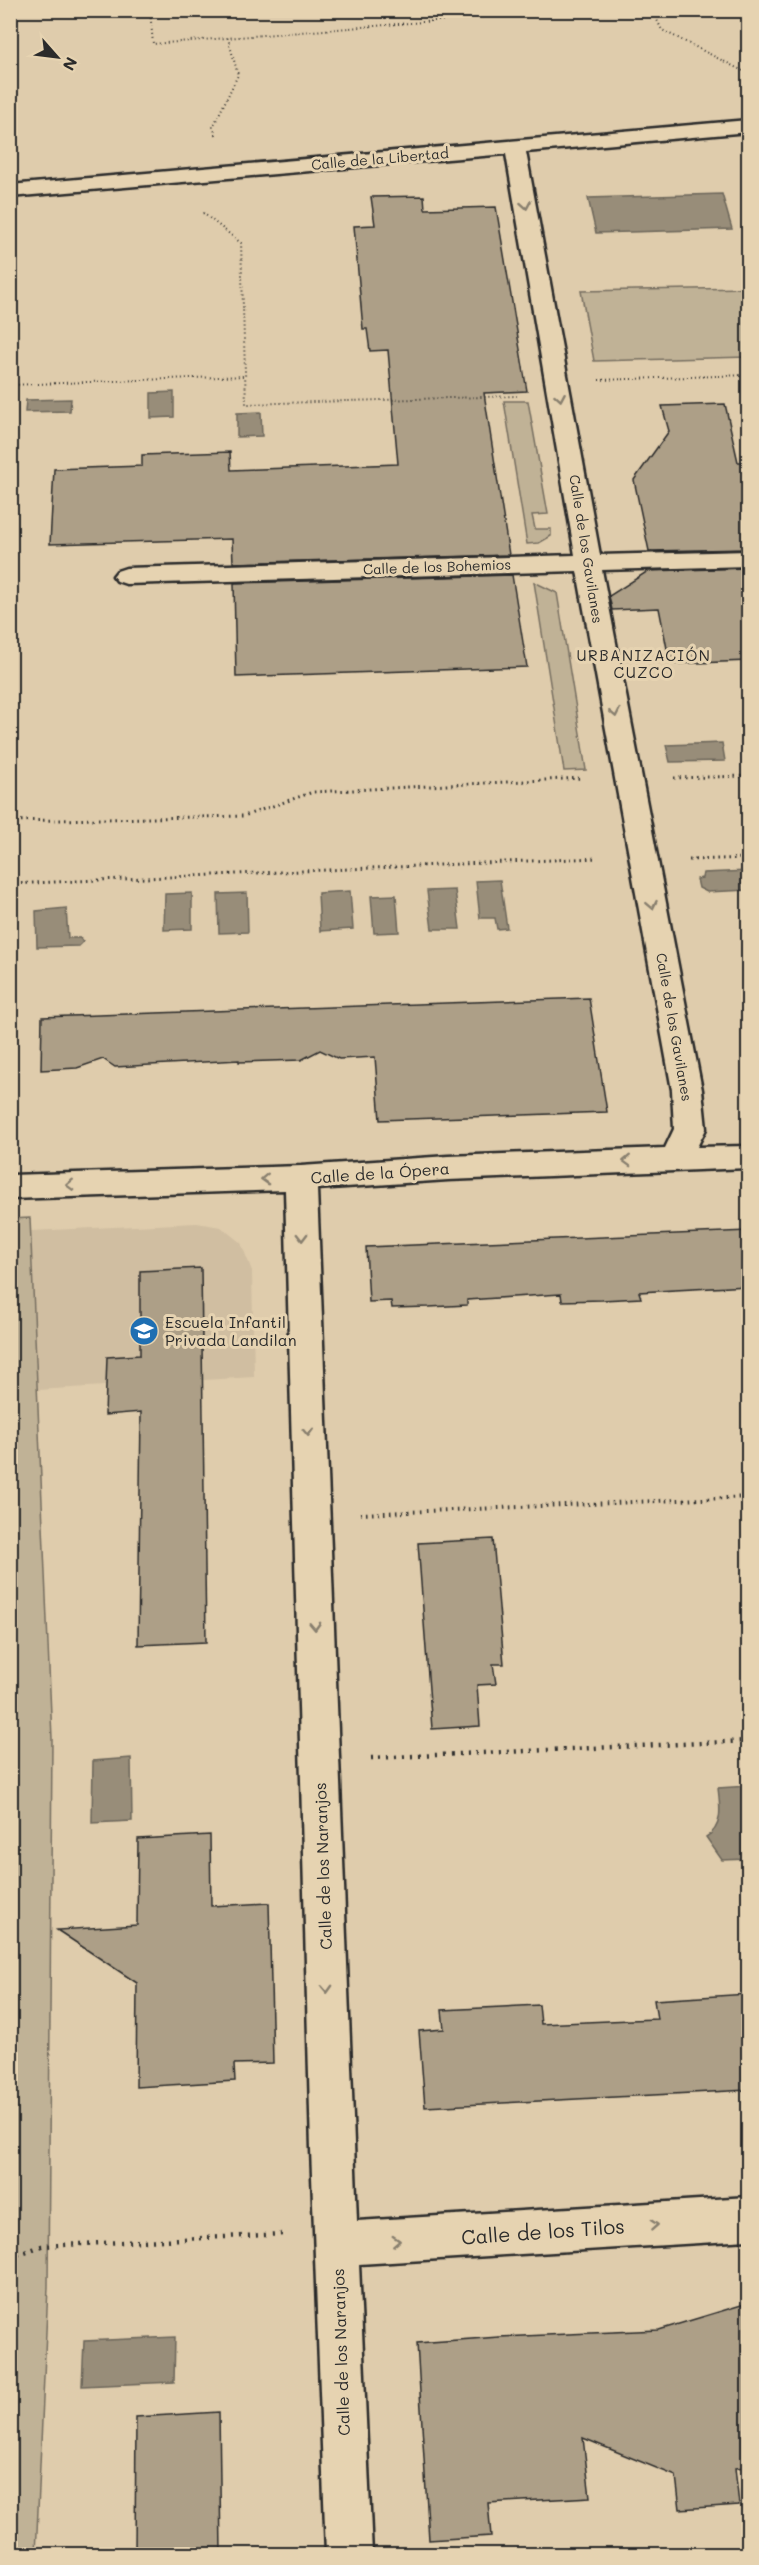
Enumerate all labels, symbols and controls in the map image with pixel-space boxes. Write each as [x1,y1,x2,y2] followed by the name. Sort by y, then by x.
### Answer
[27,27,87,87] north arrow
[59,54,83,75] text: N
[311,143,449,174] street label: Calle de la Libertad
[519,200,532,210] one-way arrow
[554,392,566,402] one-way arrow
[565,473,608,625] street label: Calle de los Gavilanes
[363,554,511,579] street label: Calle de los Bohemios
[577,645,711,682] district label: URBANIZACIÓN CUZCO
[608,708,621,718] one-way arrow
[645,899,658,909] one-way arrow
[652,951,697,1103] street label: Calle de los Gavilanes
[623,1155,632,1168] one-way arrow
[310,1157,450,1188] street label: Calle de la Ópera
[260,1173,269,1186] one-way arrow
[65,1179,74,1192] one-way arrow
[295,1232,308,1241] one-way arrow
[165,1311,297,1350] place label: Escuela Infantil Privada Landilan
[128,1315,160,1347] school or university icon: Escuela Infantil Privada Landilan
[302,1427,314,1436] one-way arrow
[308,1622,321,1631] one-way arrow
[309,1782,336,1950] street label: Calle de los Naranjos
[320,1985,333,1994] one-way arrow
[460,2212,626,2250] street label: Calle de los Tilos
[649,2218,658,2231] one-way arrow
[392,2234,401,2247] one-way arrow
[327,2268,354,2436] street label: Calle de los Naranjos

